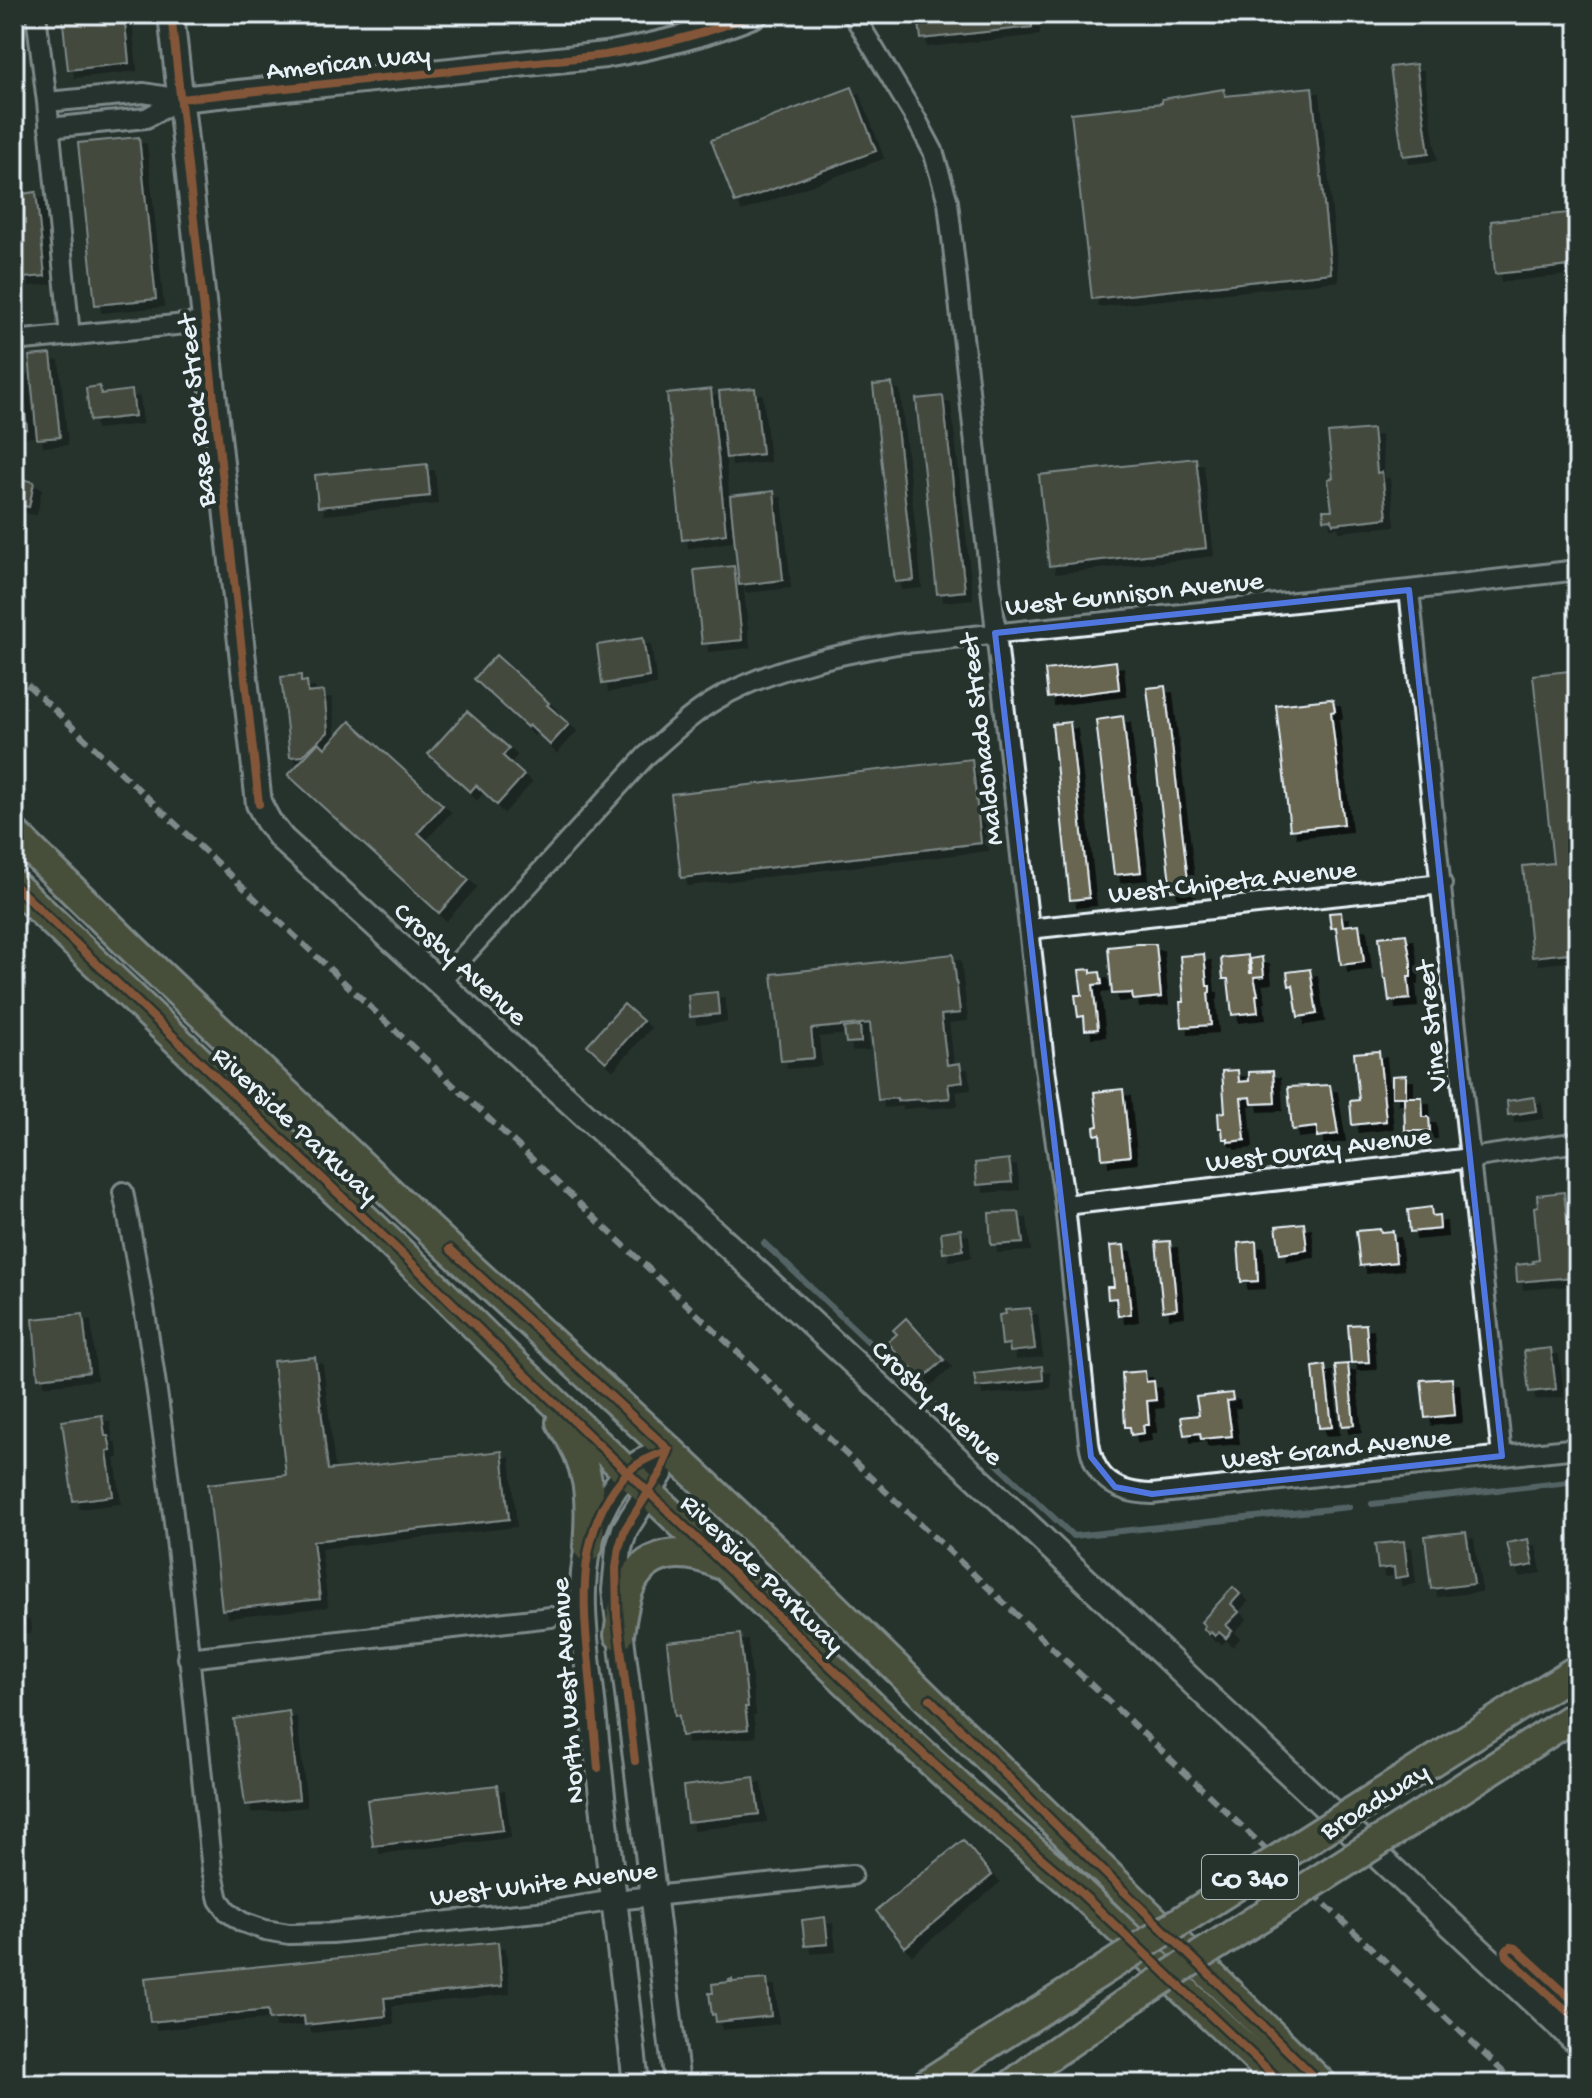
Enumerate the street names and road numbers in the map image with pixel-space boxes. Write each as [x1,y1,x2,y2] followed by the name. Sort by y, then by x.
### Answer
[265,39,432,90] street label: American Way
[172,310,225,510] street label: Base Rock Street
[1004,565,1266,625] street label: West Gunnison Avenue
[954,629,1013,847] street label: Maldonado Street
[1107,854,1359,913] street label: West Chipeta Avenue
[385,896,533,1035] street label: Crosby Avenue
[1410,956,1457,1093] street label: Vine Street
[204,1041,384,1212] street label: Riverside Parkway
[1204,1121,1434,1182] street label: West Ouray Avenue
[863,1334,1010,1474] street label: Crosby Avenue
[1220,1422,1453,1479] street label: West Grand Avenue
[672,1488,850,1662] street label: Riverside Parkway
[545,1576,594,1805] street label: North West Avenue
[1314,1756,1436,1850] street label: Broadway
[428,1855,659,1916] street label: West White Avenue
[1202,1855,1298,1899] road number: CO 340

